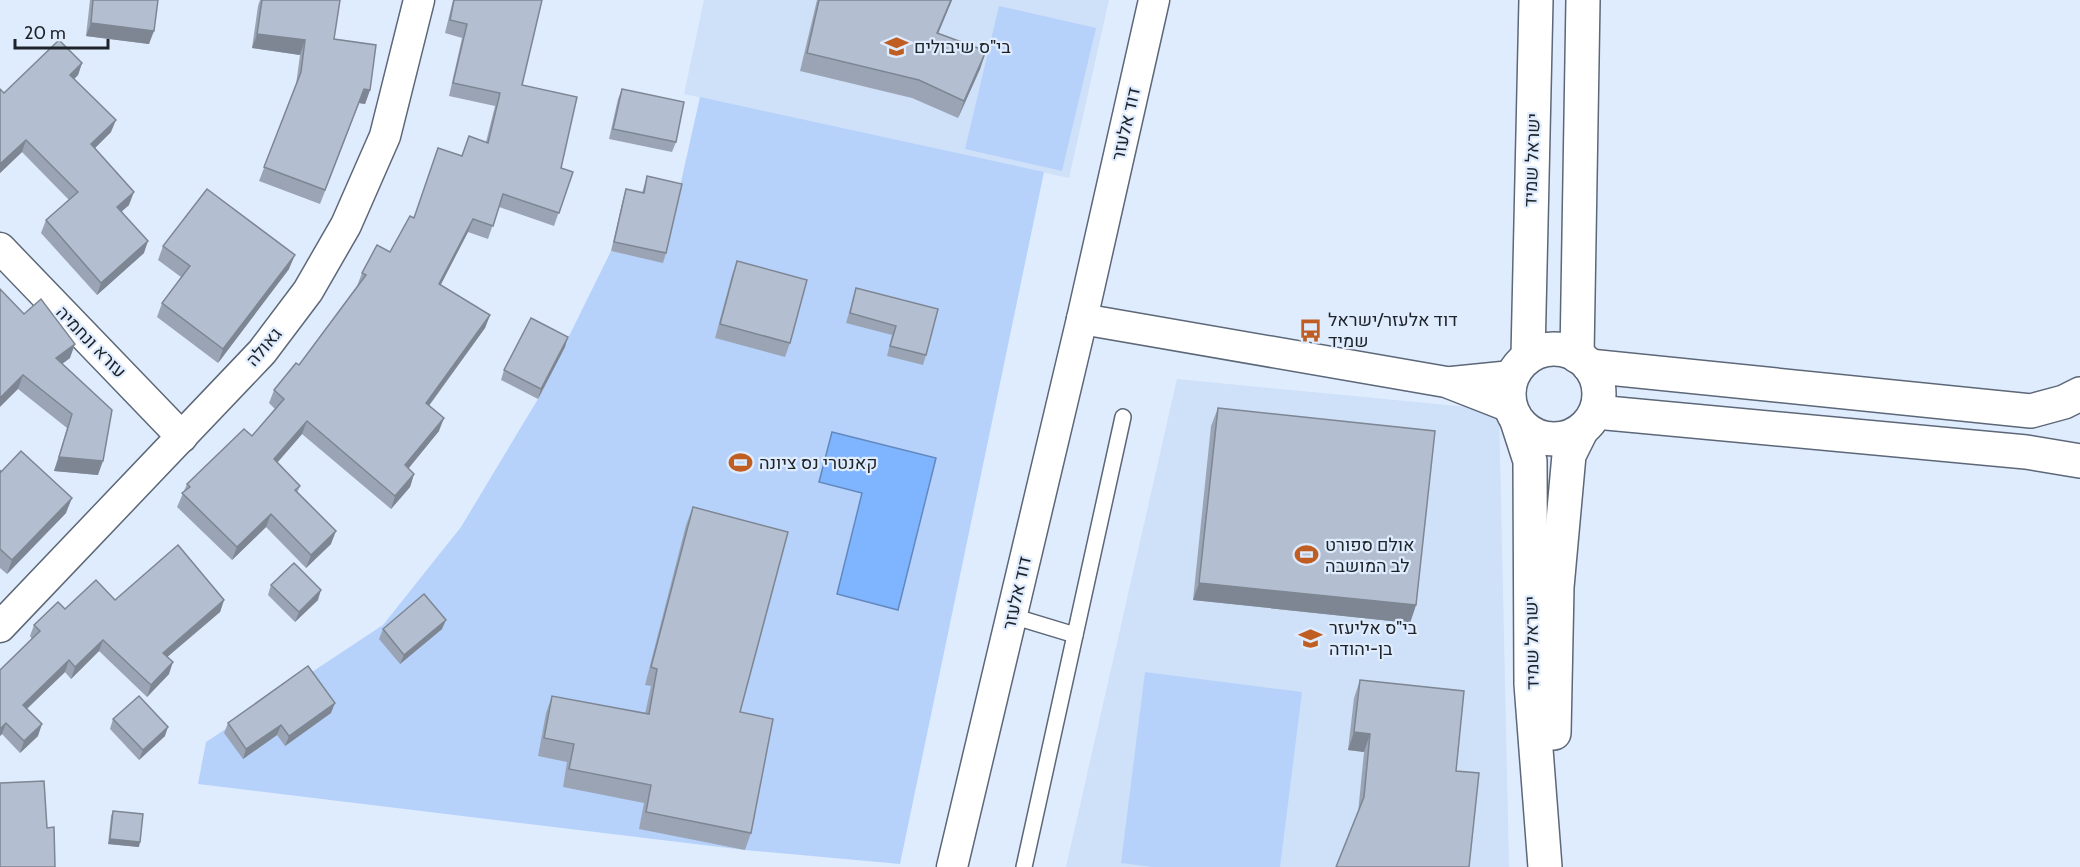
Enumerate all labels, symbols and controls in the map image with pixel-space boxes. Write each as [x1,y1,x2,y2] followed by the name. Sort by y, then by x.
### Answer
[15,12,108,50] scale bar
[24,22,66,44] text: 20 m
[883,34,909,60] school or university icon: בי"ס שיבולים
[914,36,1011,58] place label: בי"ס שיבולים
[1107,85,1145,163] street label: דוד אלעזר
[1519,113,1545,207] street label: ישראל שמיד
[51,301,131,383] street label: עזרא ונחמיה
[1328,309,1458,352] place label: דוד אלעזר/ישראל שמיד
[1297,317,1323,343] bus stop icon: דוד אלעזר/ישראל שמיד
[242,323,286,371] street label: גאולה
[728,450,754,476] sports icon: קאנטרי נס ציונה
[759,452,877,474] place label: קאנטרי נס ציונה
[1325,534,1415,577] place label: אולם ספורט לב המושבה
[1294,542,1320,568] sports icon: אולם ספורט לב המושבה
[998,554,1036,632] street label: דוד אלעזר
[1520,596,1544,690] street label: ישראל שמיד
[1329,617,1418,660] place label: בי"ס אליעזר בן-יהודה
[1298,625,1324,651] school or university icon: בי"ס אליעזר בן-יהודה

